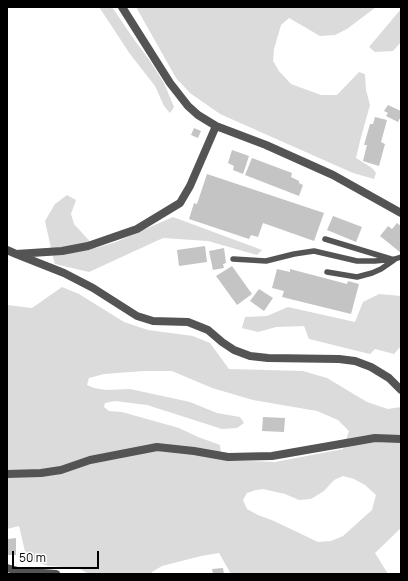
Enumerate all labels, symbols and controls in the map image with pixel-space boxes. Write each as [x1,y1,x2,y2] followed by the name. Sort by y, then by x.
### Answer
[14,543,101,569] scale bar
[19,549,46,566] text: 50 m

